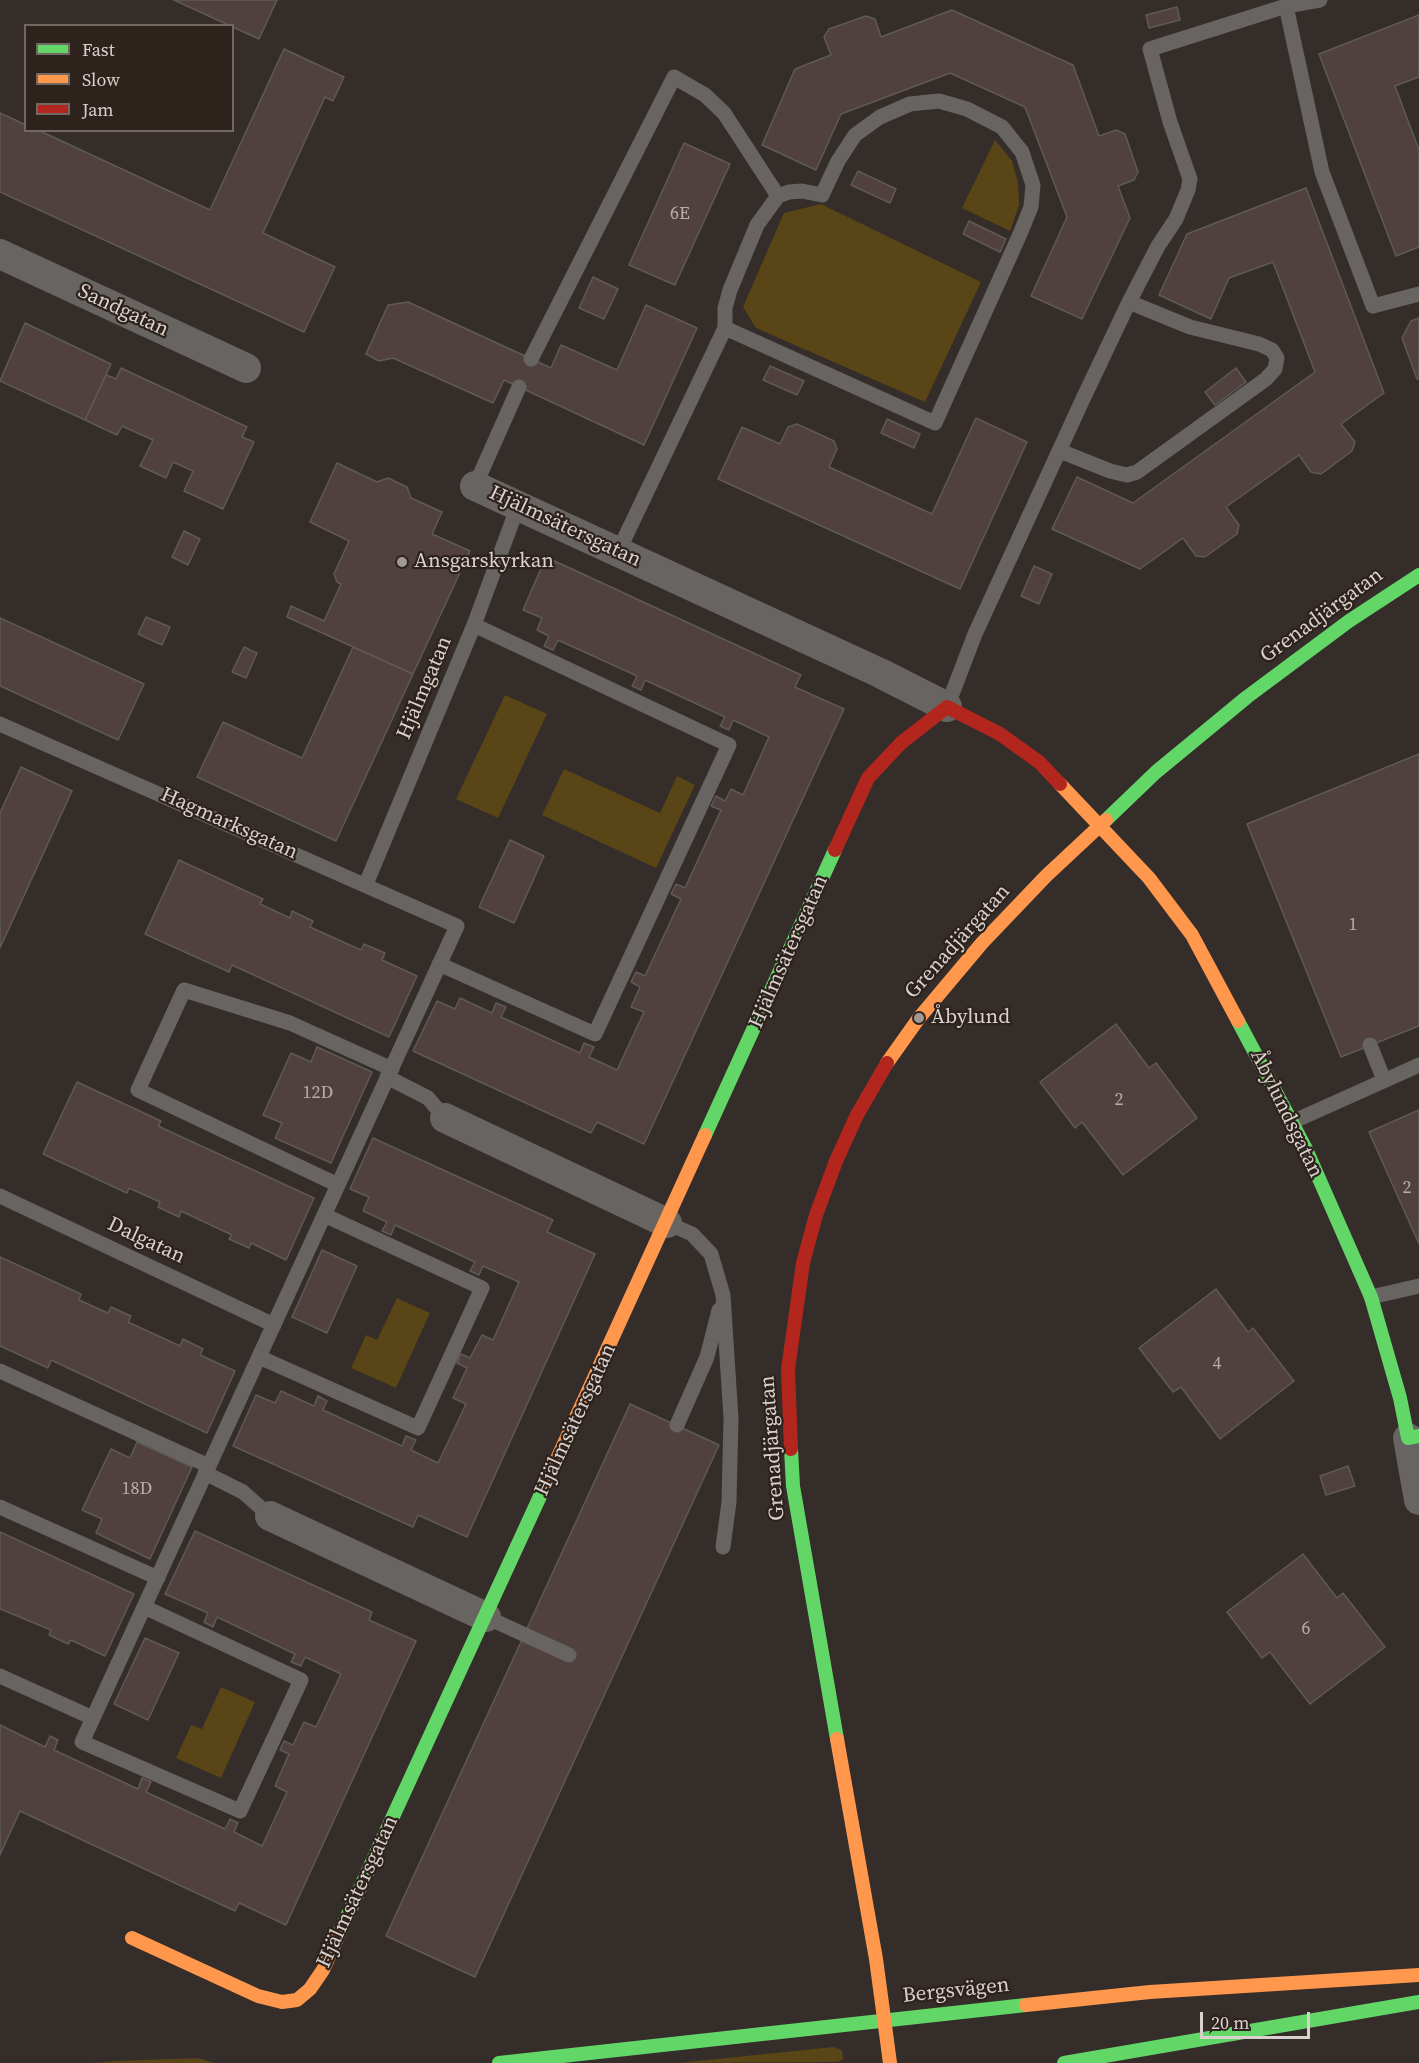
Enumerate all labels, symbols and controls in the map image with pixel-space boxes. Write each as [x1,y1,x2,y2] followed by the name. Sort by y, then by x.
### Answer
[24,24,234,132] legend
[82,37,115,62] text: Fast
[82,67,120,92] text: Slow
[82,97,114,122] text: Jam
[670,203,690,225] house number: 6E
[74,279,172,343] street label: Sandgatan
[485,481,645,573] street label: Hjälmsätersgatan
[414,549,554,575] place label: Ansgarskyrkan
[395,555,409,569] marker: Ansgarskyrkan
[1256,563,1388,669] street label: Grenadjärgatan
[392,633,458,743] street label: Hjälmgatan
[157,783,301,865] street label: Hagmarksgatan
[744,872,834,1032] street label: Hjälmsätersgatan
[900,880,1016,1004] street label: Grenadjärgatan
[1349,914,1357,936] house number: 1
[931,1005,1010,1031] place label: Åbylund
[912,1011,926,1025] marker: Åbylund
[1244,1046,1328,1182] street label: Åbylundsgatan
[303,1082,333,1104] house number: 12D
[1115,1089,1123,1111] house number: 2
[1403,1177,1411,1199] house number: 2
[103,1212,189,1270] street label: Dalgatan
[530,1340,622,1500] street label: Hjälmsätersgatan
[1213,1353,1221,1375] house number: 4
[755,1375,791,1521] street label: Grenadjärgatan
[122,1478,152,1500] house number: 18D
[1302,1618,1310,1640] house number: 6
[312,1812,404,1972] street label: Hjälmsätersgatan
[901,1973,1011,2009] street label: Bergsvägen
[1203,2000,1312,2038] scale bar
[1211,2010,1249,2035] text: 20 m

